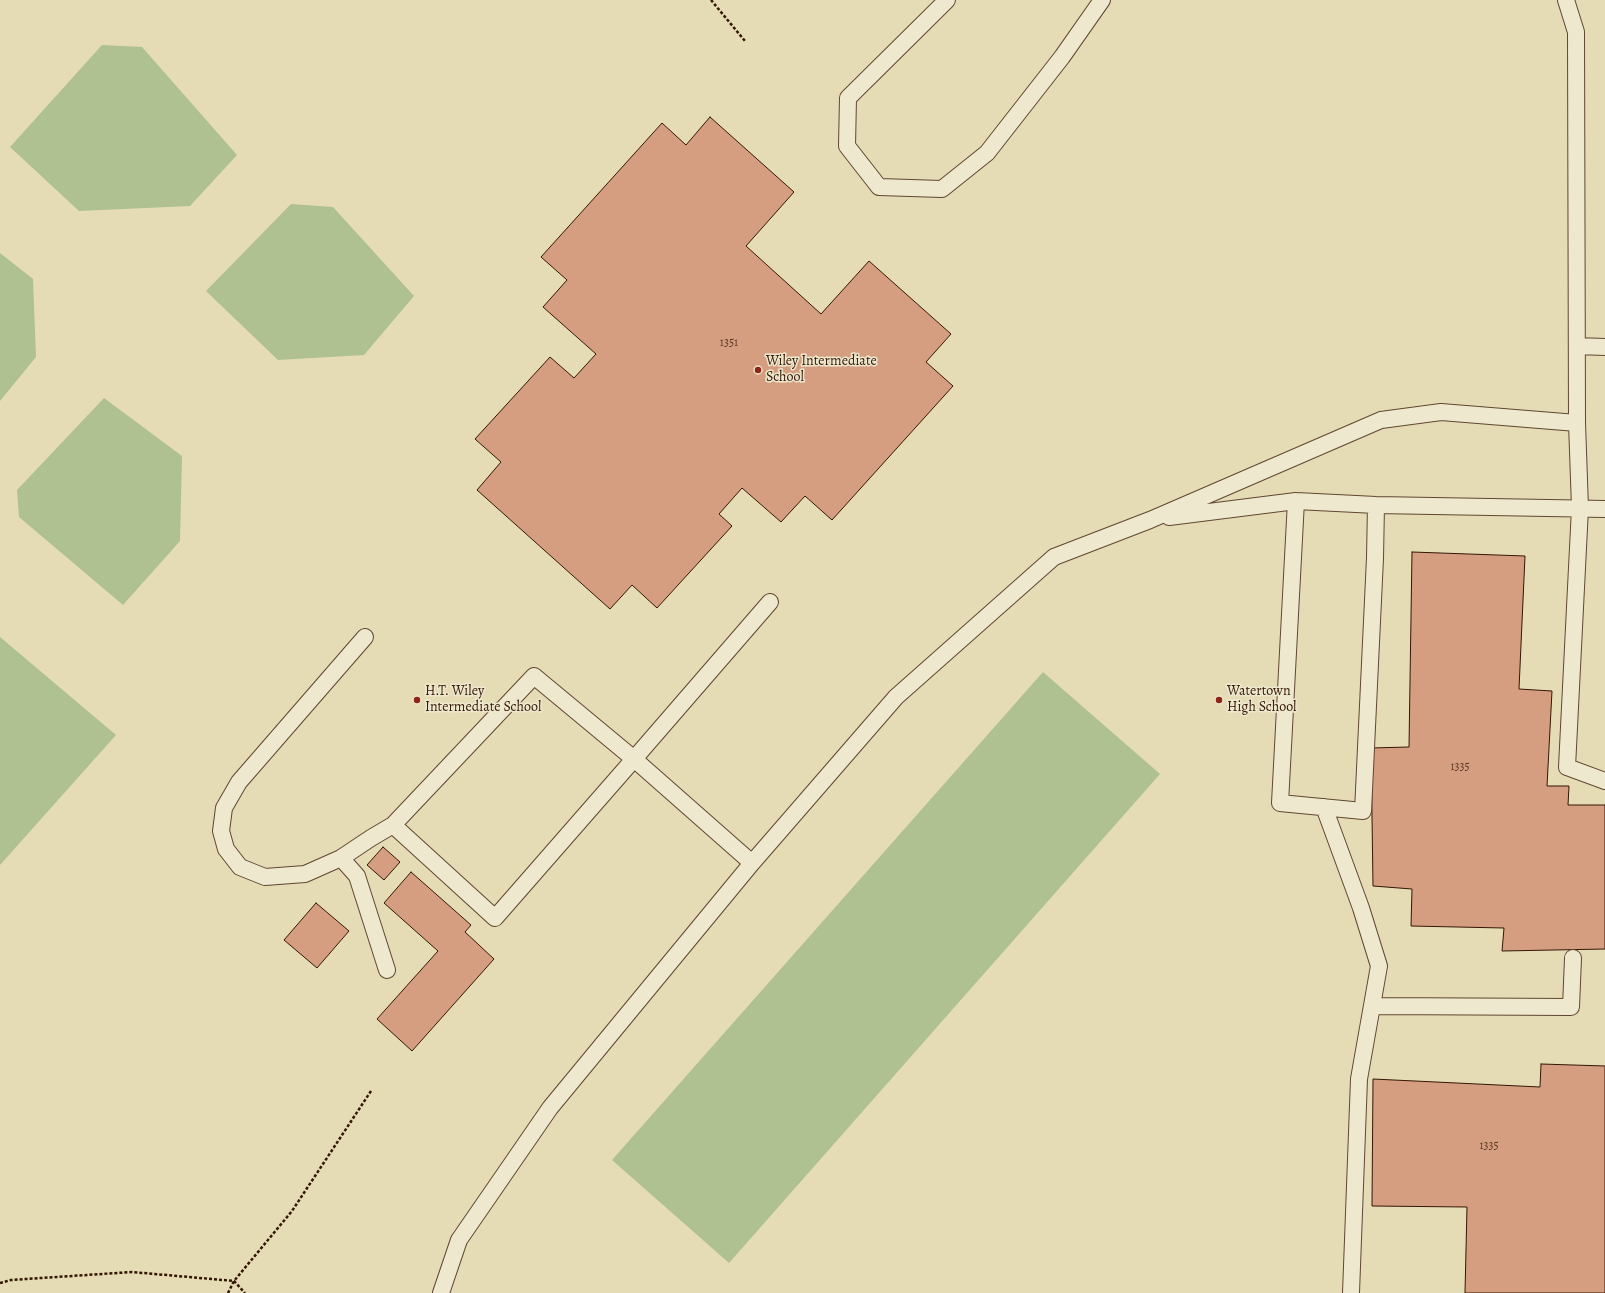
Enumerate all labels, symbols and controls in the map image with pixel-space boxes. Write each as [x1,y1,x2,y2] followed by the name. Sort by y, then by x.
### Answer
[720,336,738,350] house number: 1351
[766,354,877,386] place label: Wiley Intermediate School
[753,365,763,375] marker: Wiley Intermediate School
[425,684,541,716] place label: H.T. Wiley Intermediate School
[1227,684,1297,716] place label: Watertown High School
[412,695,422,705] marker: H.T. Wiley Intermediate School
[1214,695,1224,705] marker: Watertown High School
[1450,760,1470,774] house number: 1335
[1479,1139,1499,1153] house number: 1335

